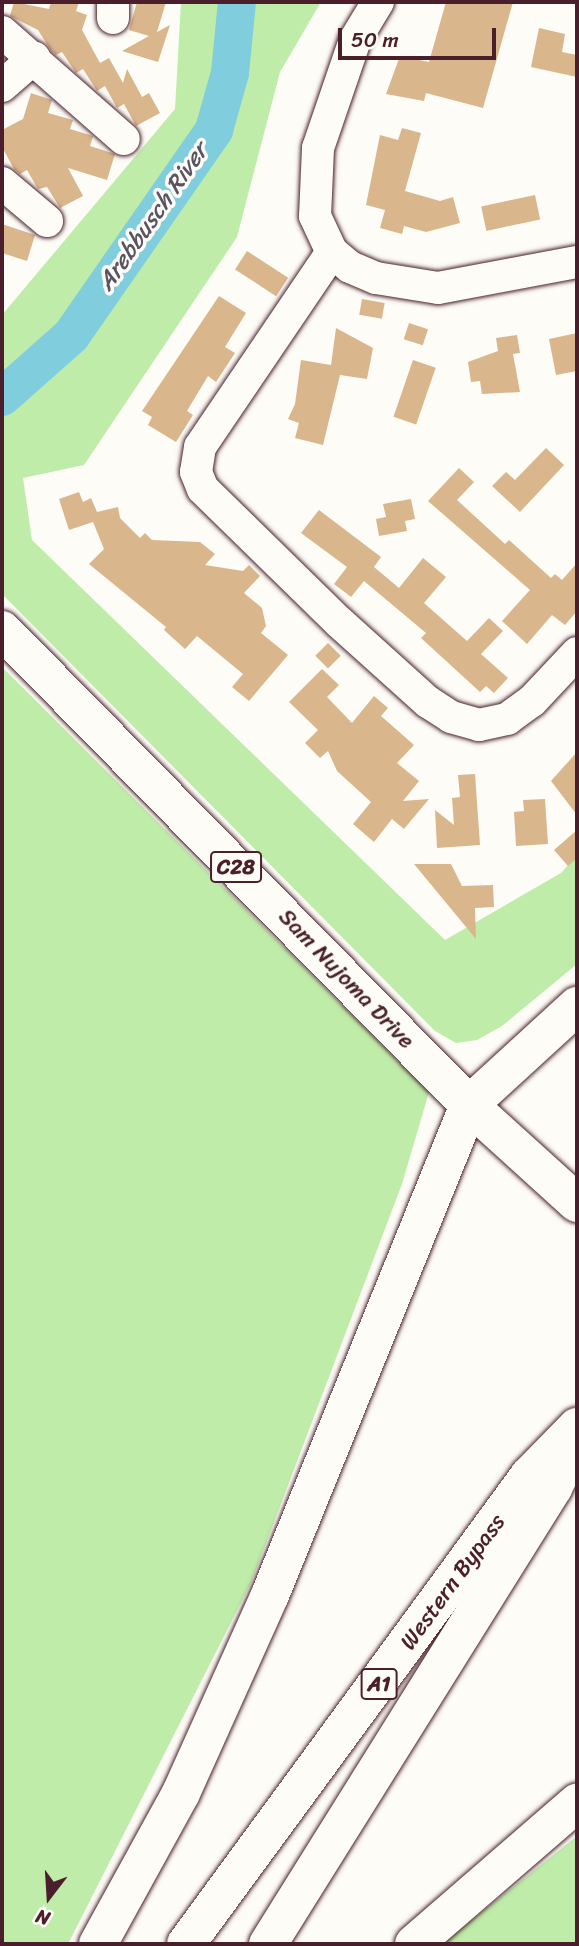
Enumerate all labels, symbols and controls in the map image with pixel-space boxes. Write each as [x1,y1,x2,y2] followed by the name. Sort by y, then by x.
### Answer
[341,14,498,58] scale bar
[351,21,399,59] text: 50 m
[92,138,214,296] water label: Arebbusch River
[210,850,262,884] road number: C28
[272,903,420,1055] street label: Sam Nujoma Drive
[395,1509,511,1655] street label: Western Bypass
[360,1666,398,1702] road number: A1
[14,1862,84,1932] north arrow
[32,1900,54,1935] text: N

